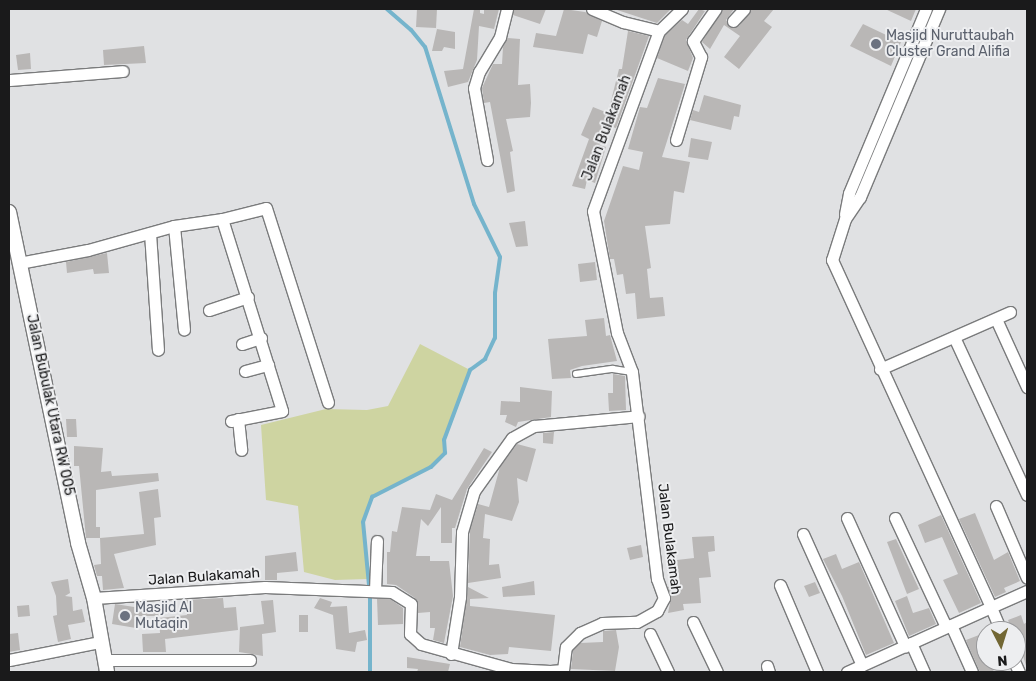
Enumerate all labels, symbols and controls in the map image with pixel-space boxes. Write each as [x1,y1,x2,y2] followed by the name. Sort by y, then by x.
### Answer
[886,28,1014,60] place label: Masjid Nuruttaubah Cluster Grand Alifia
[870,38,882,50] marker: Masjid Nuruttaubah Cluster Grand Alifia
[579,73,635,183] street label: Jalan Bulakamah
[23,313,77,497] street label: Jalan Bubulak Utara RW 005
[654,482,684,596] street label: Jalan Bulakamah
[148,565,260,589] street label: Jalan Bulakamah
[135,600,192,632] place label: Masjid Al Mutaqin
[119,610,131,622] marker: Masjid Al Mutaqin
[976,621,1026,671] north arrow
[997,652,1008,669] text: N

